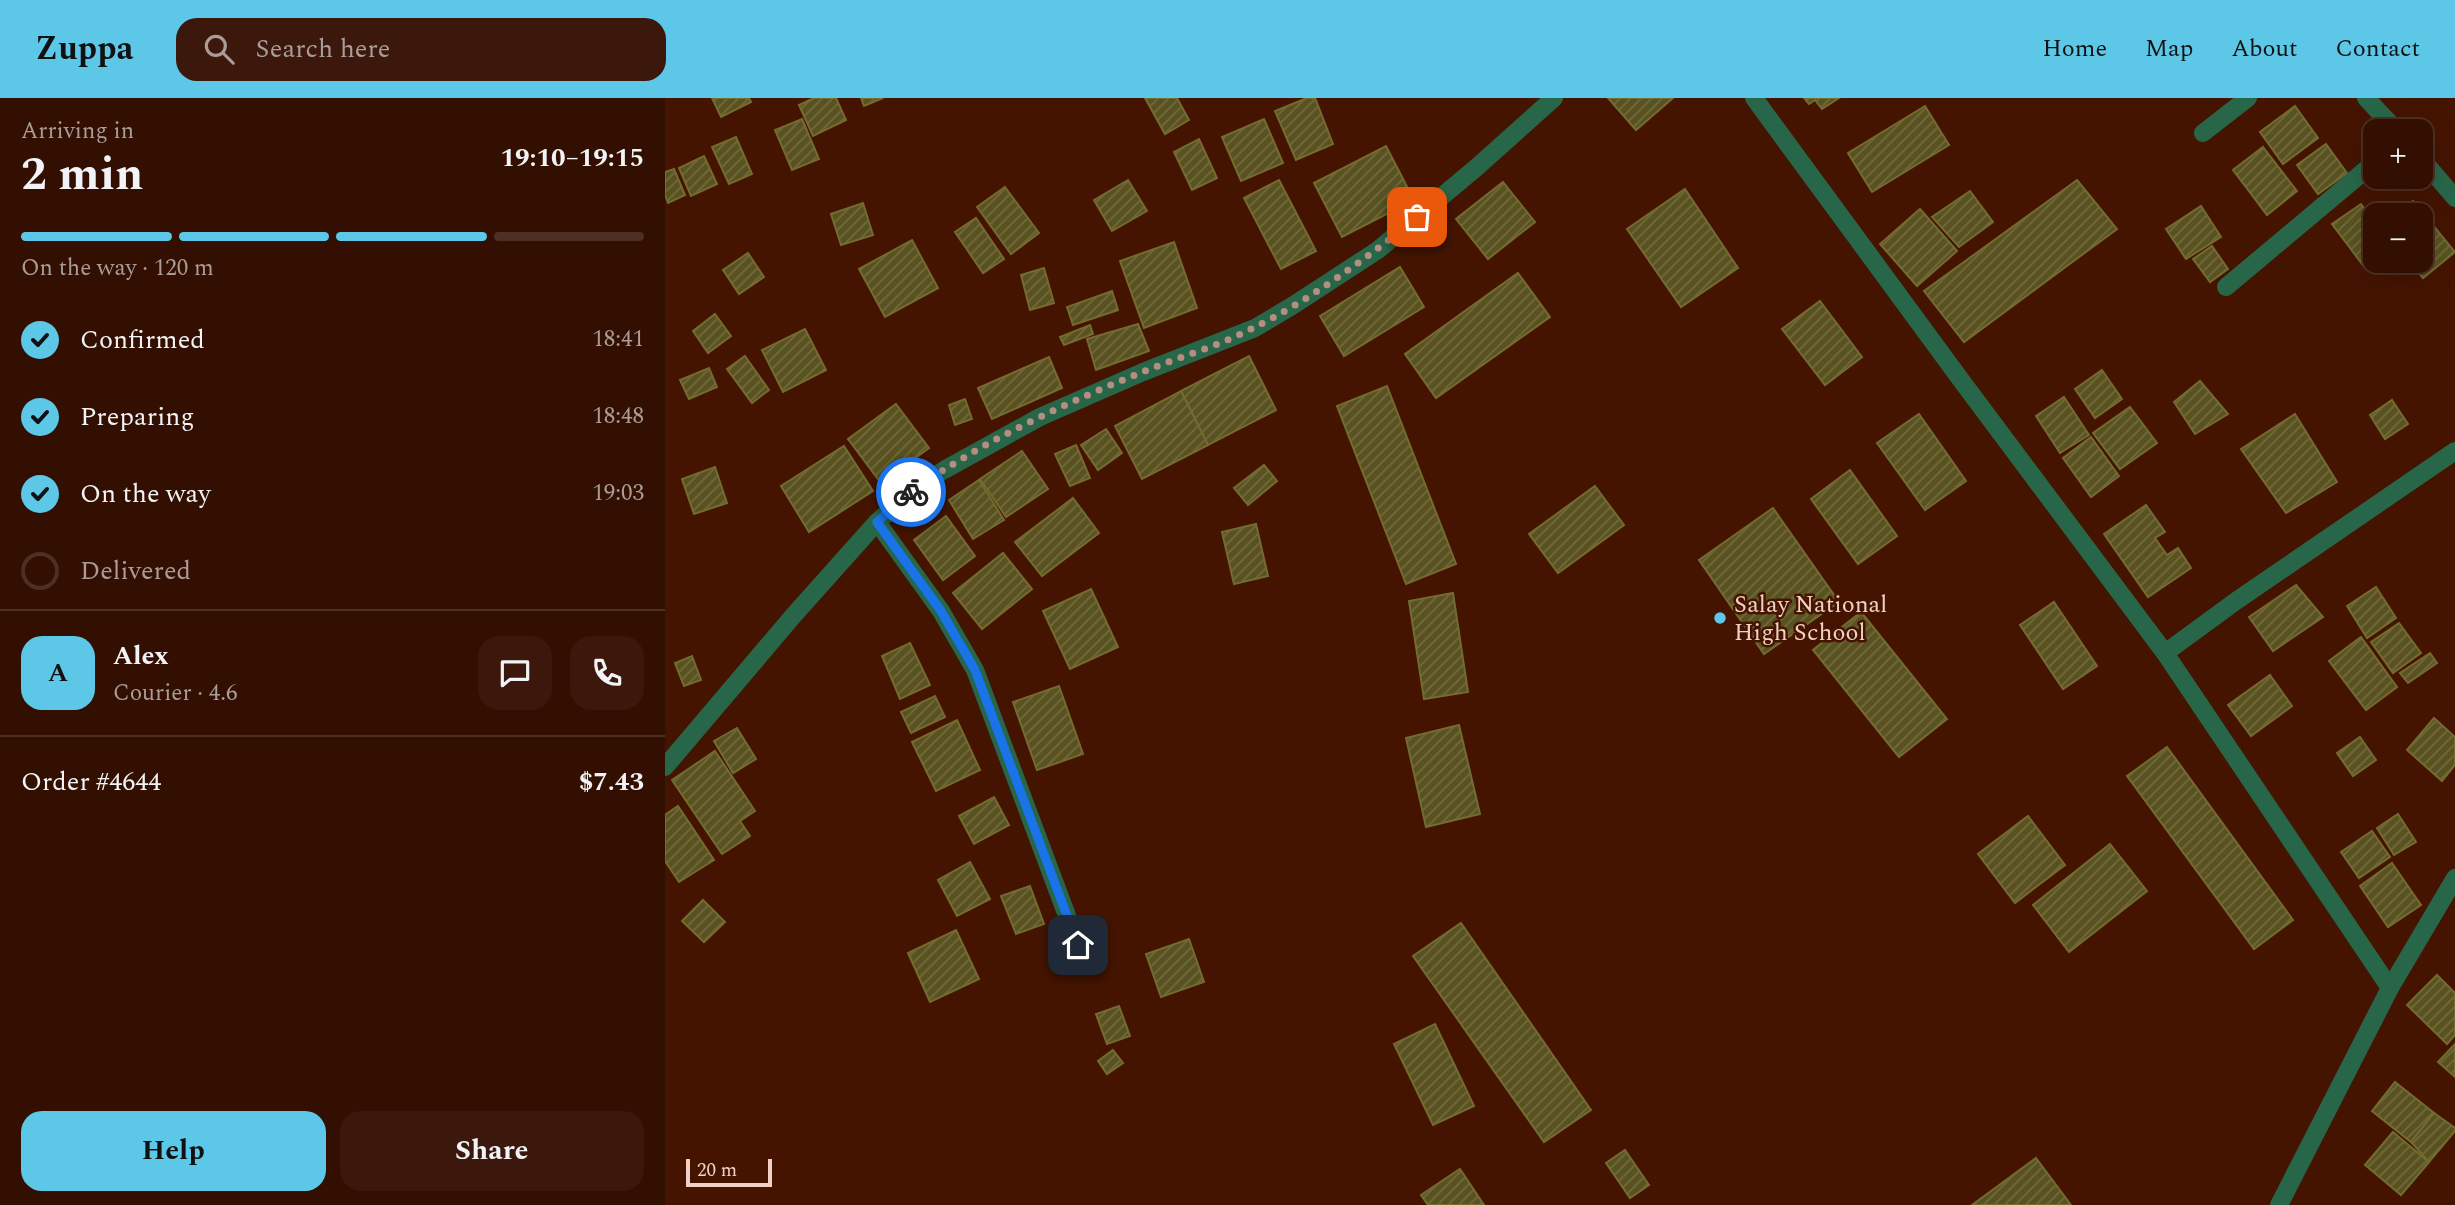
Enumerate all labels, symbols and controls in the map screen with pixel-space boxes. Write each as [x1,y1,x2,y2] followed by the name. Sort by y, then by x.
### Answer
[176,18,666,81] search box
[35,24,134,74] text: Zuppa
[256,29,390,69] text: Search here
[200,30,238,68] icon: search
[2042,31,2107,67] text: Home
[2145,31,2193,67] text: Map
[2231,31,2297,67] text: About
[2335,31,2420,67] text: Contact
[21,114,134,149] text: Arriving in
[2363,119,2433,273] map controls
[2363,119,2433,189] button: +
[500,138,644,178] text: 19:10–19:15
[21,140,143,210] text: 2 min
[1387,187,1447,247] pin
[1398,198,1436,236] icon: bag
[2363,203,2433,273] button: −
[21,251,214,286] text: On the way · 120 m
[80,320,205,360] text: Confirmed
[21,321,59,359] icon: check
[592,322,644,357] text: 18:41
[80,397,194,437] text: Preparing
[21,398,59,436] icon: check
[592,399,644,434] text: 18:48
[876,457,946,527] courier
[892,473,930,511] icon: bike
[80,474,211,514] text: On the way
[21,475,59,513] icon: check
[592,476,644,511] text: 19:03
[80,551,191,591] text: Delivered
[1734,587,1887,651] place label: Salay National High School
[1712,610,1728,626] marker: Salay National High School
[113,636,168,676] text: Alex
[478,636,552,710] button: chat
[570,636,644,710] button: phone
[48,653,68,693] text: A
[113,676,238,711] text: Courier · 4.6
[21,762,161,802] text: Order #4644
[579,762,644,802] text: $7.43
[1048,915,1108,975] pin
[1059,926,1097,964] icon: home
[21,1111,326,1191] button: Help
[340,1111,644,1191] button: Share
[686,1156,772,1188] scale bar
[697,1156,737,1185] text: 20 m

